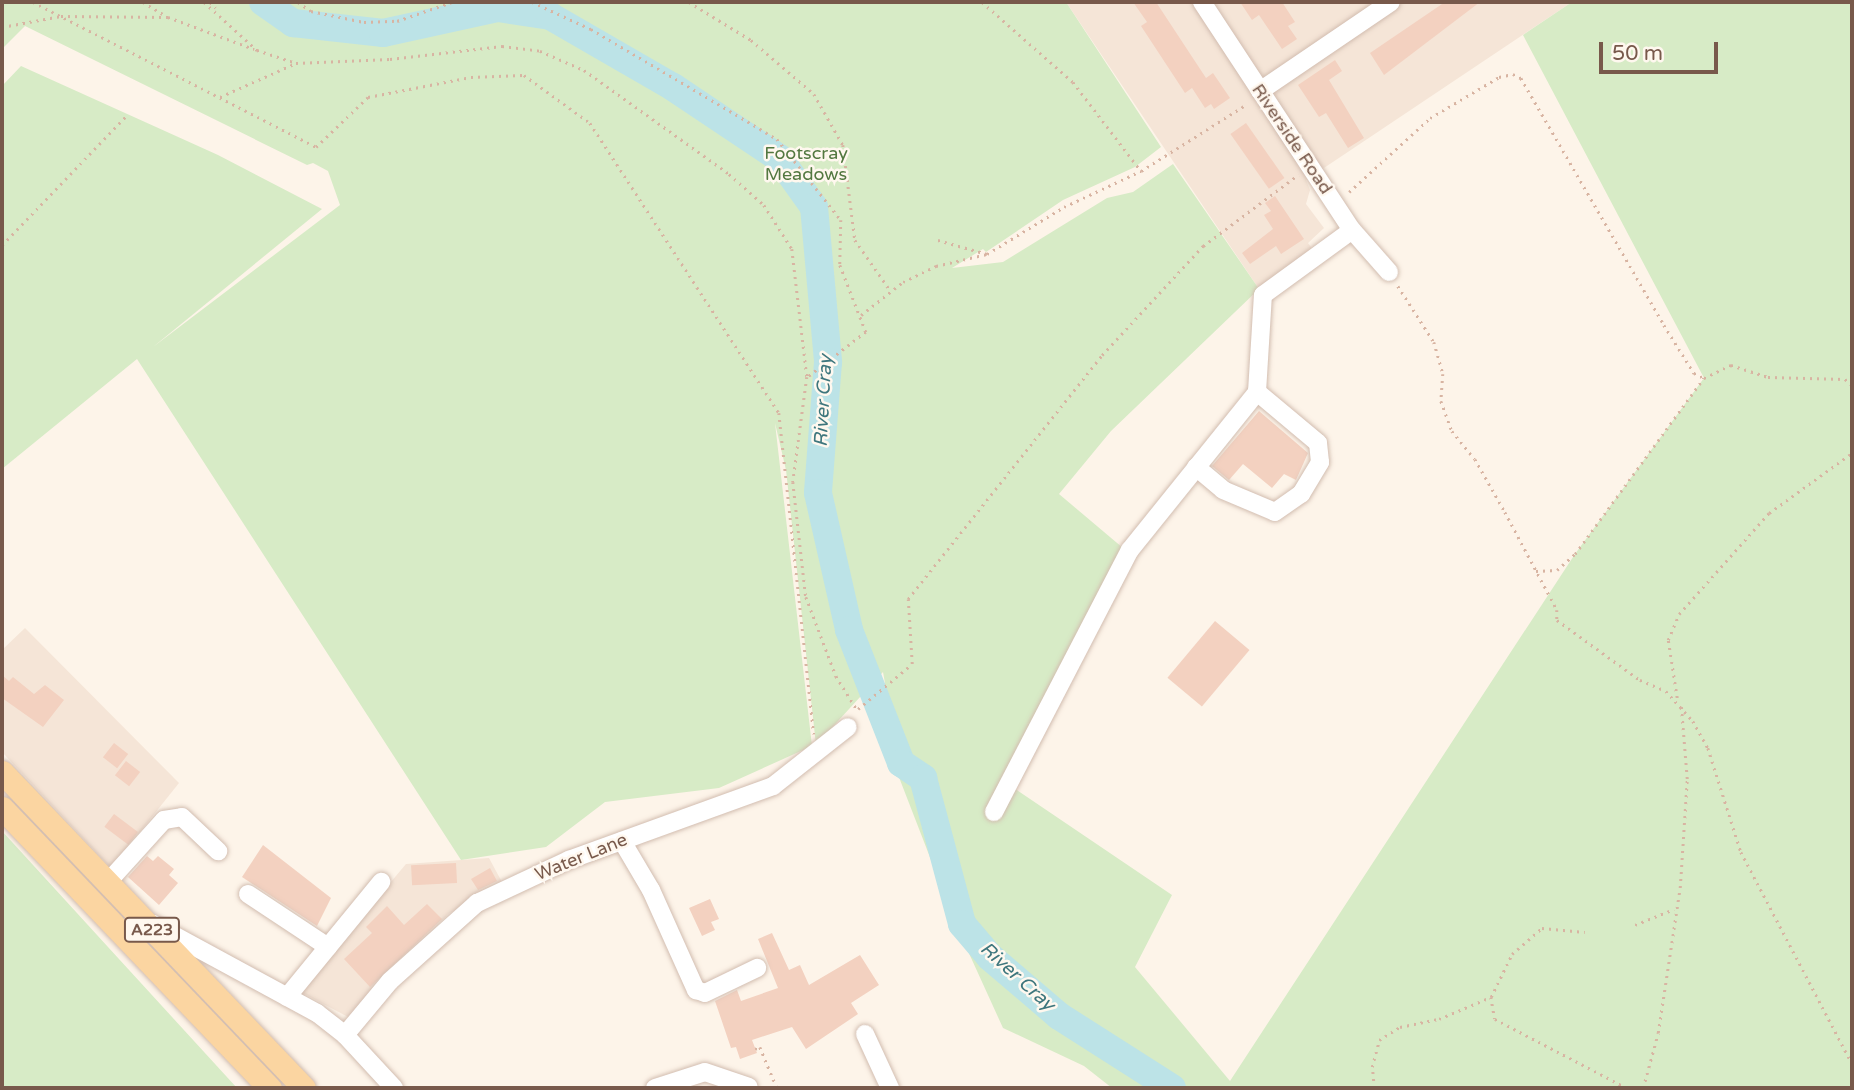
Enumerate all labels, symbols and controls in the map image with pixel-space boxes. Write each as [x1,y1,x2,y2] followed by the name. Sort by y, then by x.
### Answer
[1602,28,1721,72] scale bar
[1612,41,1663,66] text: 50 m
[1247,80,1337,198] street label: Riverside Road
[764,143,848,186] park label: Footscray Meadows
[810,354,838,448] water label: River Cray
[532,829,630,885] street label: Water Lane
[122,918,182,942] road number: A223
[975,938,1059,1016] water label: River Cray

